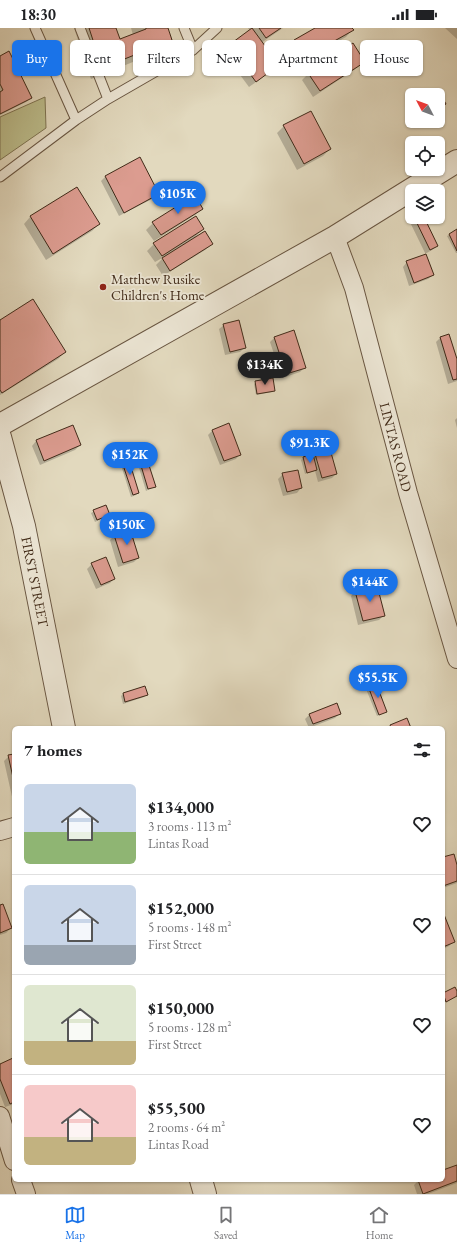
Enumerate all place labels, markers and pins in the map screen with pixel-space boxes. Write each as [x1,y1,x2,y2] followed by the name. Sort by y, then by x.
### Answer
[150,181,206,215] pin: $105K
[111,270,205,304] place label: Matthew Rusike Children's Home
[98,282,108,292] marker: Matthew Rusike Children's Home
[237,352,293,386] pin: $134K
[277,430,343,464] pin: $91.3K
[102,442,158,476] pin: $152K
[99,512,155,546] pin: $150K
[342,569,398,603] pin: $144K
[345,665,411,699] pin: $55.5K

